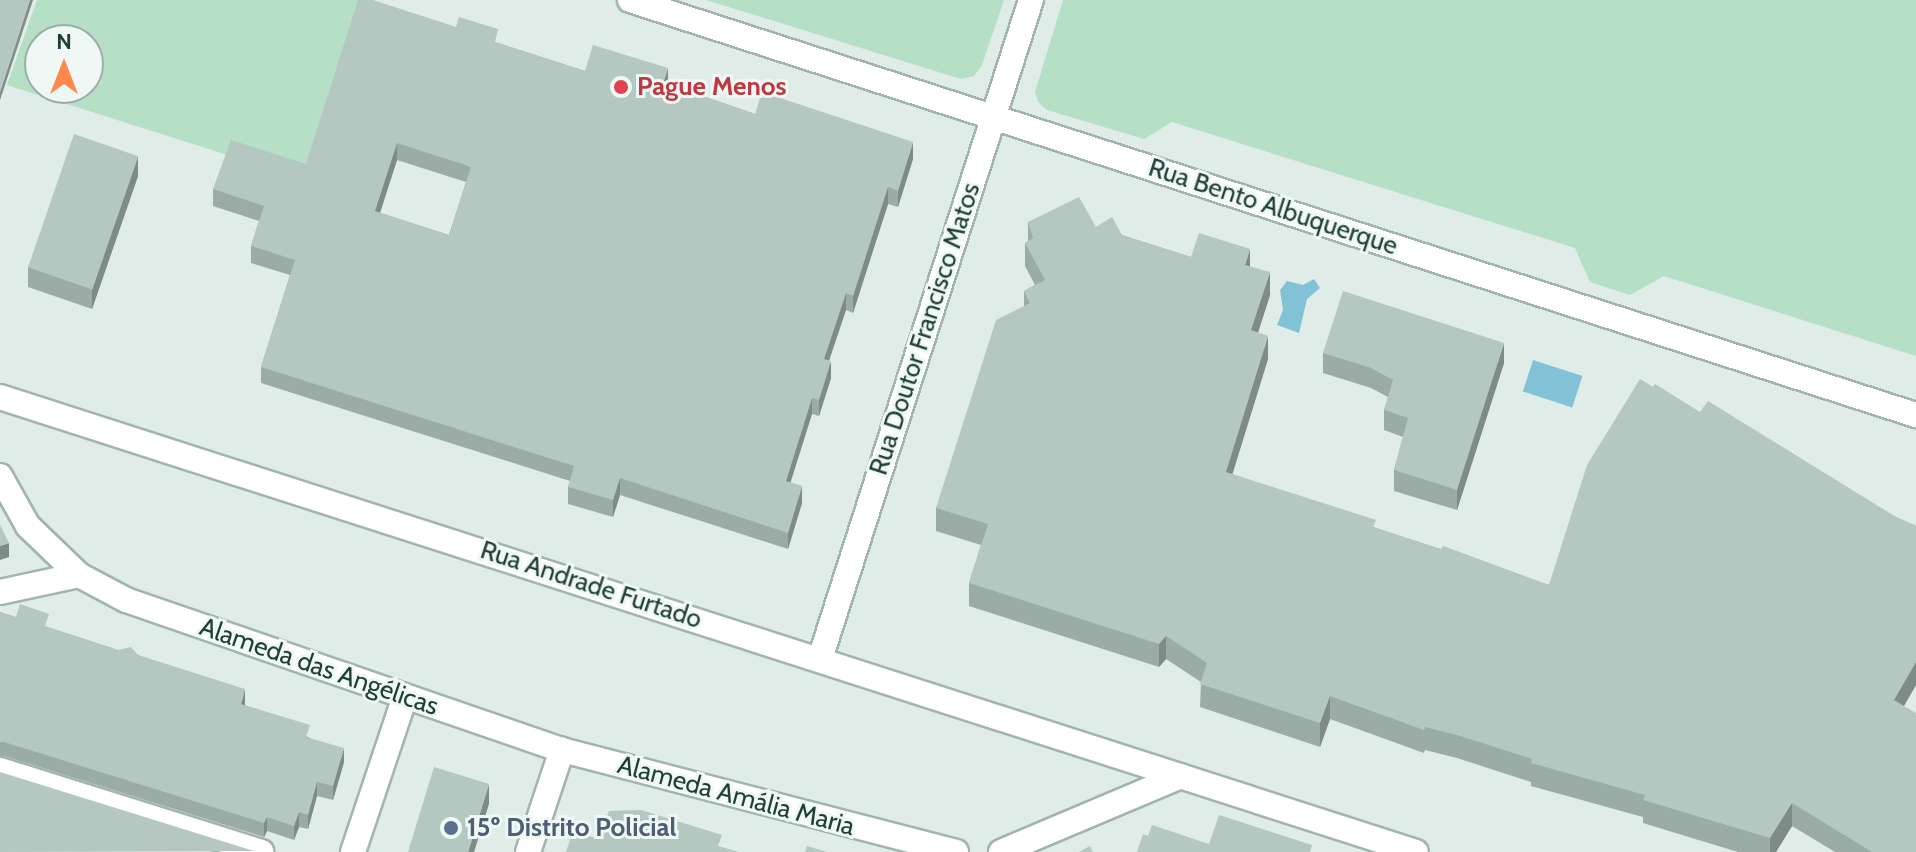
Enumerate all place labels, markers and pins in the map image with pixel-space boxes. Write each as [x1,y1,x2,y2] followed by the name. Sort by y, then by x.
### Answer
[637,71,787,103] place label: Pague Menos
[612,78,630,96] marker: Pague Menos
[467,812,676,844] place label: 15º Distrito Policial
[442,819,460,837] marker: 15º Distrito Policial

